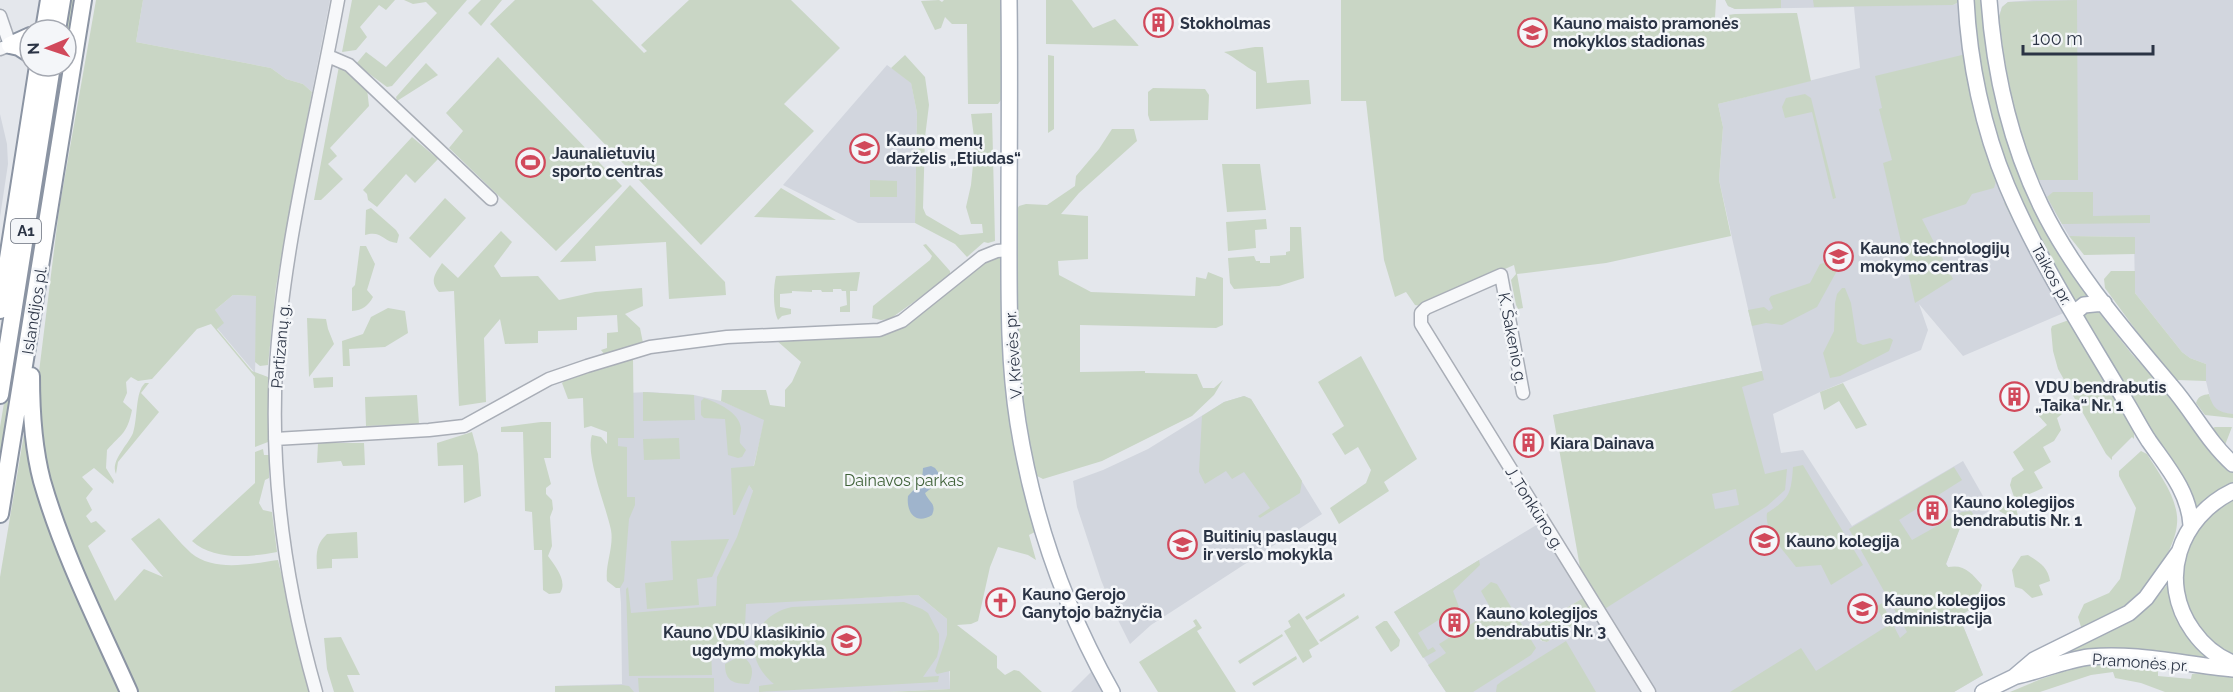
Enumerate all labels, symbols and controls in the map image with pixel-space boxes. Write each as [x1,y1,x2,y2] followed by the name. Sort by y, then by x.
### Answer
[1143,7,1175,39] building icon: Stokholmas
[1180,14,1271,33] place label: Stokholmas
[1553,14,1739,51] place label: Kauno maisto pramonės mokyklos stadionas
[1516,16,1548,48] school or university icon: Kauno maisto pramonės mokyklos stadionas
[18,18,78,78] north arrow
[2023,18,2154,56] scale bar
[2032,28,2083,49] text: 100 m
[24,42,43,55] text: N
[886,131,1021,168] place label: Kauno menų darželis „Etiudas“
[849,133,881,165] school or university icon: Kauno menų darželis „Etiudas“
[552,144,663,181] place label: Jaunalietuvių sporto centras
[515,146,547,178] sports icon: Jaunalietuvių sporto centras
[11,219,41,243] road number: A1
[1860,239,2010,276] place label: Kauno technologijų mokymo centras
[2027,240,2076,308] street label: Taikos pr.
[1823,241,1855,273] school or university icon: Kauno technologijų mokymo centras
[18,264,51,356] street label: Islandijos pl.
[1494,291,1532,385] street label: K. Šakenio g.
[267,303,294,389] street label: Partizanų g.
[1001,310,1026,400] street label: V. Krėvės pr.
[2035,378,2166,415] place label: VDU bendrabutis „Taika“ Nr. 1
[1998,380,2030,412] building icon: VDU bendrabutis „Taika“ Nr. 1
[1513,427,1545,459] building icon: Kiara Dainava
[1550,434,1654,453] place label: Kiara Dainava
[1501,463,1568,554] street label: J. Tonkūno g.
[844,471,964,490] park label: Dainavos parkas
[1953,493,2082,530] place label: Kauno kolegijos bendrabutis Nr. 1
[1916,495,1948,527] building icon: Kauno kolegijos bendrabutis Nr. 1
[1749,525,1781,557] school or university icon: Kauno kolegija
[1203,527,1337,564] place label: Buitinių paslaugų ir verslo mokykla
[1166,529,1198,561] school or university icon: Buitinių paslaugų ir verslo mokykla
[1786,532,1899,551] place label: Kauno kolegija
[1022,585,1162,622] place label: Kauno Gerojo Ganytojo bažnyčia
[985,587,1017,619] church icon: Kauno Gerojo Ganytojo bažnyčia
[1884,591,2006,628] place label: Kauno kolegijos administracija
[1847,593,1879,625] school or university icon: Kauno kolegijos administracija
[1476,604,1606,641] place label: Kauno kolegijos bendrabutis Nr. 3
[1439,606,1471,638] building icon: Kauno kolegijos bendrabutis Nr. 3
[663,623,825,660] place label: Kauno VDU klasikinio ugdymo mokykla
[830,625,862,657] school or university icon: Kauno VDU klasikinio ugdymo mokykla
[2091,650,2188,675] street label: Pramonės pr.

